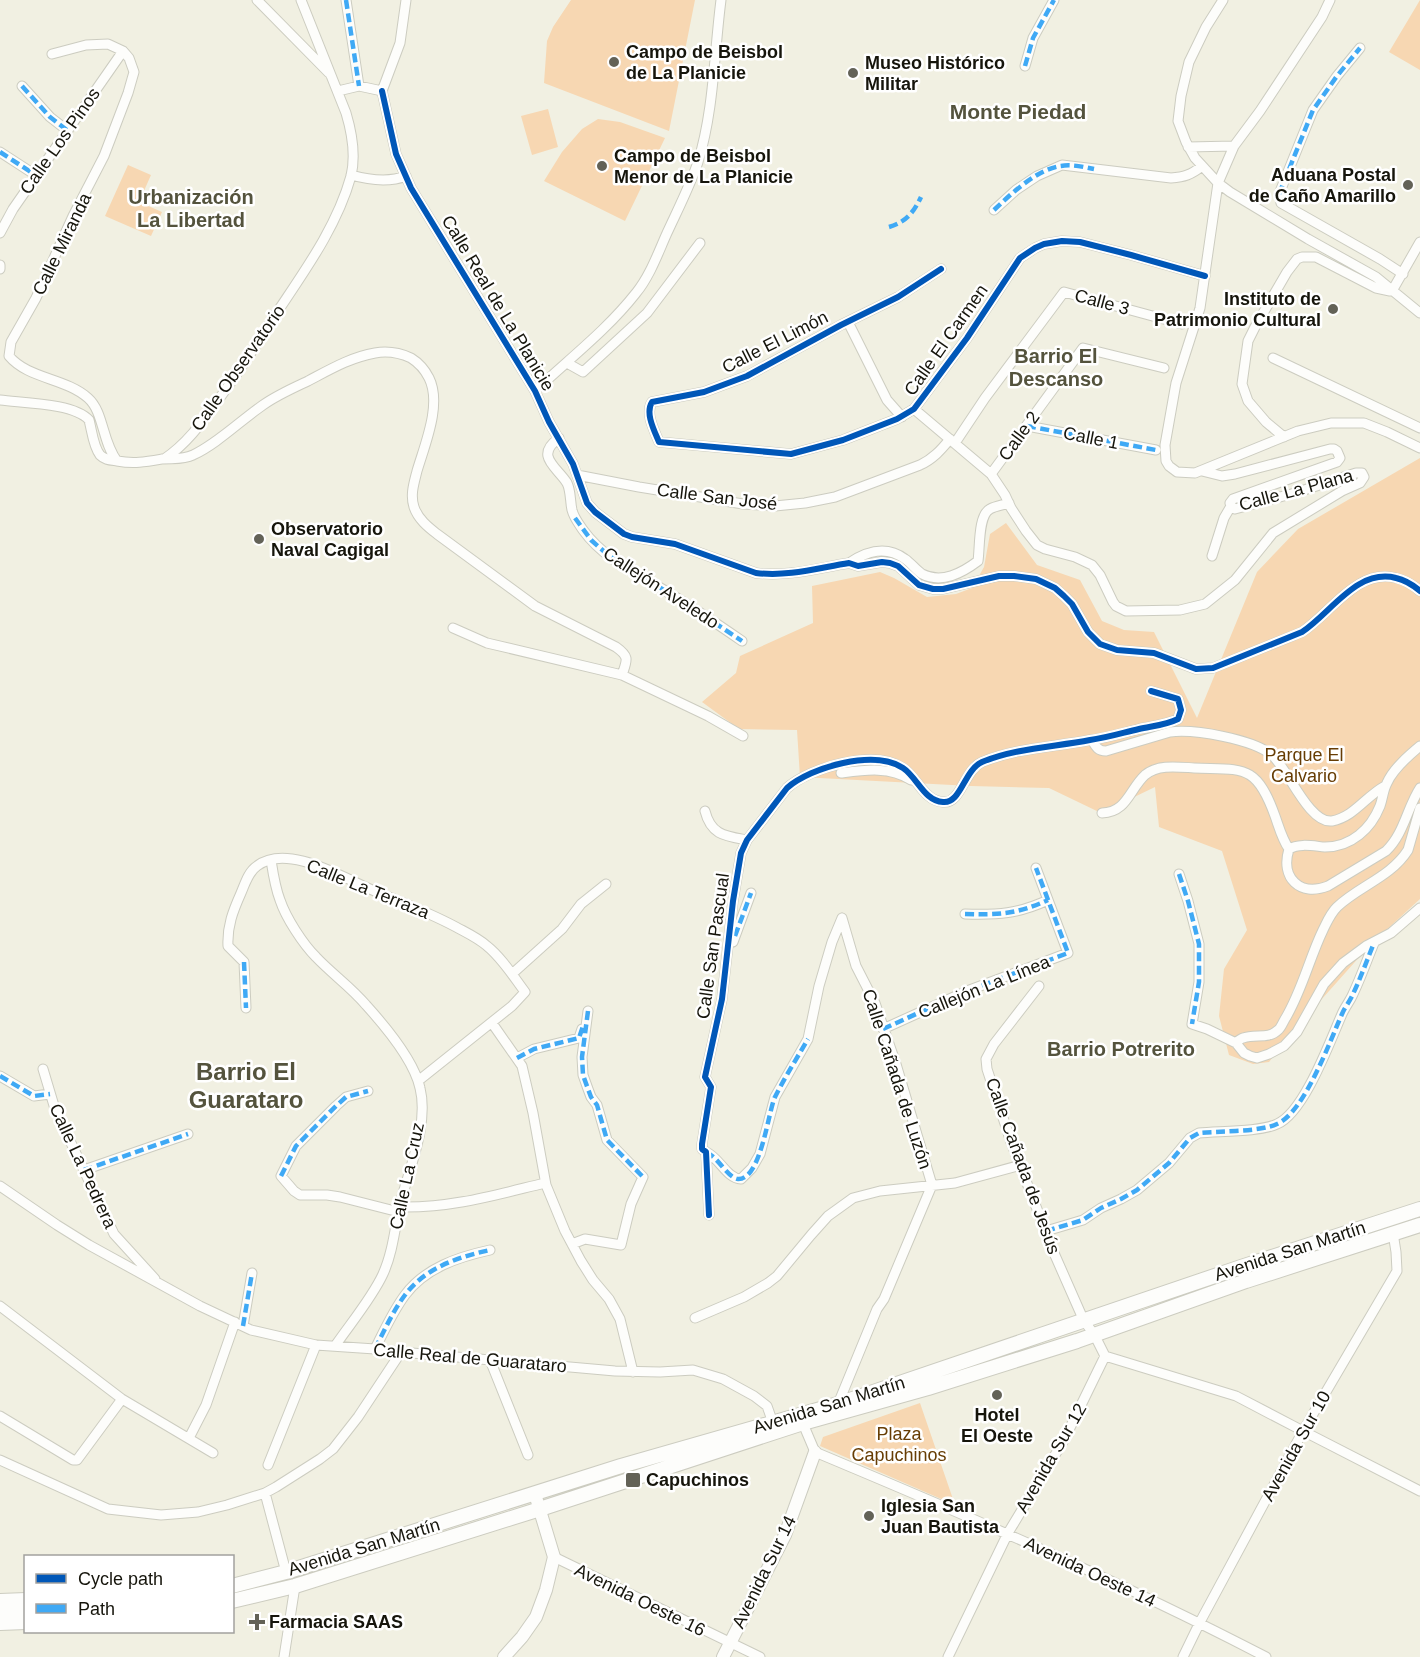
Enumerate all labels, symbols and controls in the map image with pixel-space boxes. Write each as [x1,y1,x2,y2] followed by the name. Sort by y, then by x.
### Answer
[626,42,783,83] place label: Campo de Beisbol de La Planicie
[865,53,1005,94] place label: Museo Histórico Militar
[607,55,621,69] marker: Campo de Beisbol de La Planicie
[846,66,860,80] marker: Museo Histórico Militar
[16,84,104,198] street label: Calle Los Pinos
[950,100,1086,123] district label: Monte Piedad
[614,146,793,187] place label: Campo de Beisbol Menor de La Planicie
[595,159,609,173] marker: Campo de Beisbol Menor de La Planicie
[1249,165,1396,206] place label: Aduana Postal de Caño Amarillo
[1401,178,1415,192] marker: Aduana Postal de Caño Amarillo
[128,186,254,231] district label: Urbanización La Libertad
[29,189,96,298] street label: Calle Miranda
[438,212,558,394] street label: Calle Real de La Planicie
[900,281,992,399] street label: Calle El Carmen
[1072,285,1132,319] street label: Calle 3
[1154,289,1321,330] place label: Instituto de Patrimonio Cultural
[187,301,289,435] street label: Calle Observatorio
[1326,302,1340,316] marker: Instituto de Patrimonio Cultural
[719,307,831,377] street label: Calle El Limón
[1009,345,1103,390] district label: Barrio El Descanso
[994,407,1044,465] street label: Calle 2
[1062,423,1120,453] street label: Calle 1
[1237,465,1356,515] street label: Calle La Plana
[656,480,778,514] street label: Calle San José
[271,519,389,560] place label: Observatorio Naval Cagigal
[252,532,266,546] marker: Observatorio Naval Cagigal
[599,543,723,633] street label: Callejón Aveledo
[1264,745,1344,786] park label: Parque El Calvario
[304,855,433,923] street label: Calle La Terraza
[693,872,733,1020] street label: Calle San Pascual
[915,951,1054,1023] street label: Callejón La Línea
[858,986,936,1172] street label: Calle Cañada de Luzón
[1047,1038,1195,1060] district label: Barrio Potrerito
[189,1058,303,1113] district label: Barrio El Guarataro
[982,1075,1064,1257] street label: Calle Cañada de Jesús
[45,1101,121,1232] street label: Calle La Pedrera
[386,1121,428,1231] street label: Calle La Cruz
[1212,1217,1368,1285] street label: Avenida San Martín
[372,1340,568,1376] street label: Calle Real de Guarataro
[751,1372,907,1438] street label: Avenida San Martín
[1257,1387,1335,1505] street label: Avenida Sur 10
[990,1388,1004,1402] marker: Hotel El Oeste
[1012,1400,1090,1516] street label: Avenida Sur 12
[961,1405,1033,1446] place label: Hotel El Oeste
[851,1424,947,1465] park label: Plaza Capuchinos
[646,1470,749,1490] place label: Capuchinos
[624,1471,642,1489] marker: Capuchinos
[881,1496,1000,1537] place label: Iglesia San Juan Bautista
[862,1509,876,1523] marker: Iglesia San Juan Bautista
[728,1512,800,1632] street label: Avenida Sur 14
[286,1514,442,1580] street label: Avenida San Martín
[1021,1533,1159,1611] street label: Avenida Oeste 14
[24,1555,234,1633] legend
[571,1560,709,1640] street label: Avenida Oeste 16
[78,1569,163,1589] text: Cycle path
[78,1599,115,1619] text: Path
[269,1612,403,1632] place label: Farmacia SAAS
[250,1615,264,1629] marker: Farmacia SAAS

